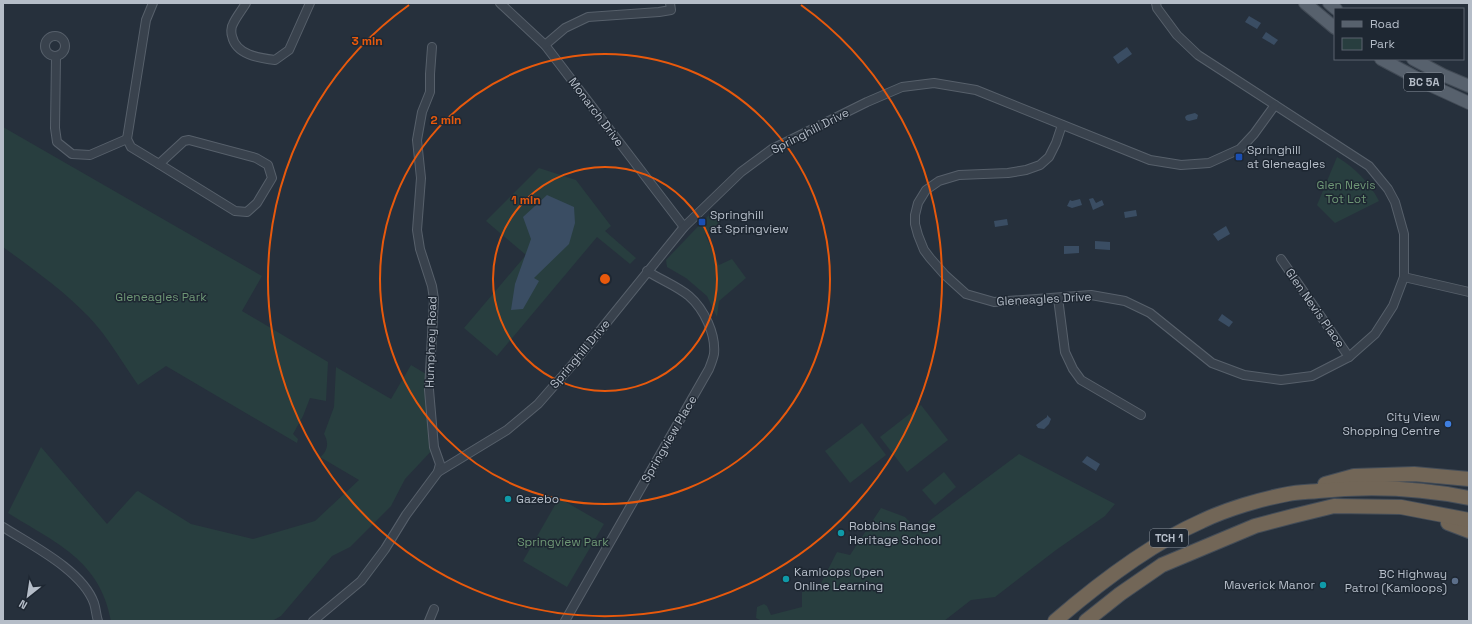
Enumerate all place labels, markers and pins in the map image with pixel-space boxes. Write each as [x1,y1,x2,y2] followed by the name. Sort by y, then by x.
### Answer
[1247,142,1325,172] place label: Springhill at Gleneagles
[1234,152,1244,162] marker: Springhill at Gleneagles
[710,207,789,237] place label: Springhill at Springview
[697,217,707,227] marker: Springhill at Springview
[598,272,612,286] centre of rings
[1342,409,1440,439] place label: City View Shopping Centre
[1443,419,1453,429] marker: City View Shopping Centre
[516,491,559,507] place label: Gazebo
[503,494,513,504] marker: Gazebo
[849,518,941,548] place label: Robbins Range Heritage School
[836,528,846,538] marker: Robbins Range Heritage School
[794,564,884,594] place label: Kamloops Open Online Learning
[1345,566,1447,596] place label: BC Highway Patrol (Kamloops)
[781,574,791,584] marker: Kamloops Open Online Learning
[1450,576,1460,586] marker: BC Highway Patrol (Kamloops)
[1224,577,1315,593] place label: Maverick Manor
[1318,580,1328,590] marker: Maverick Manor

